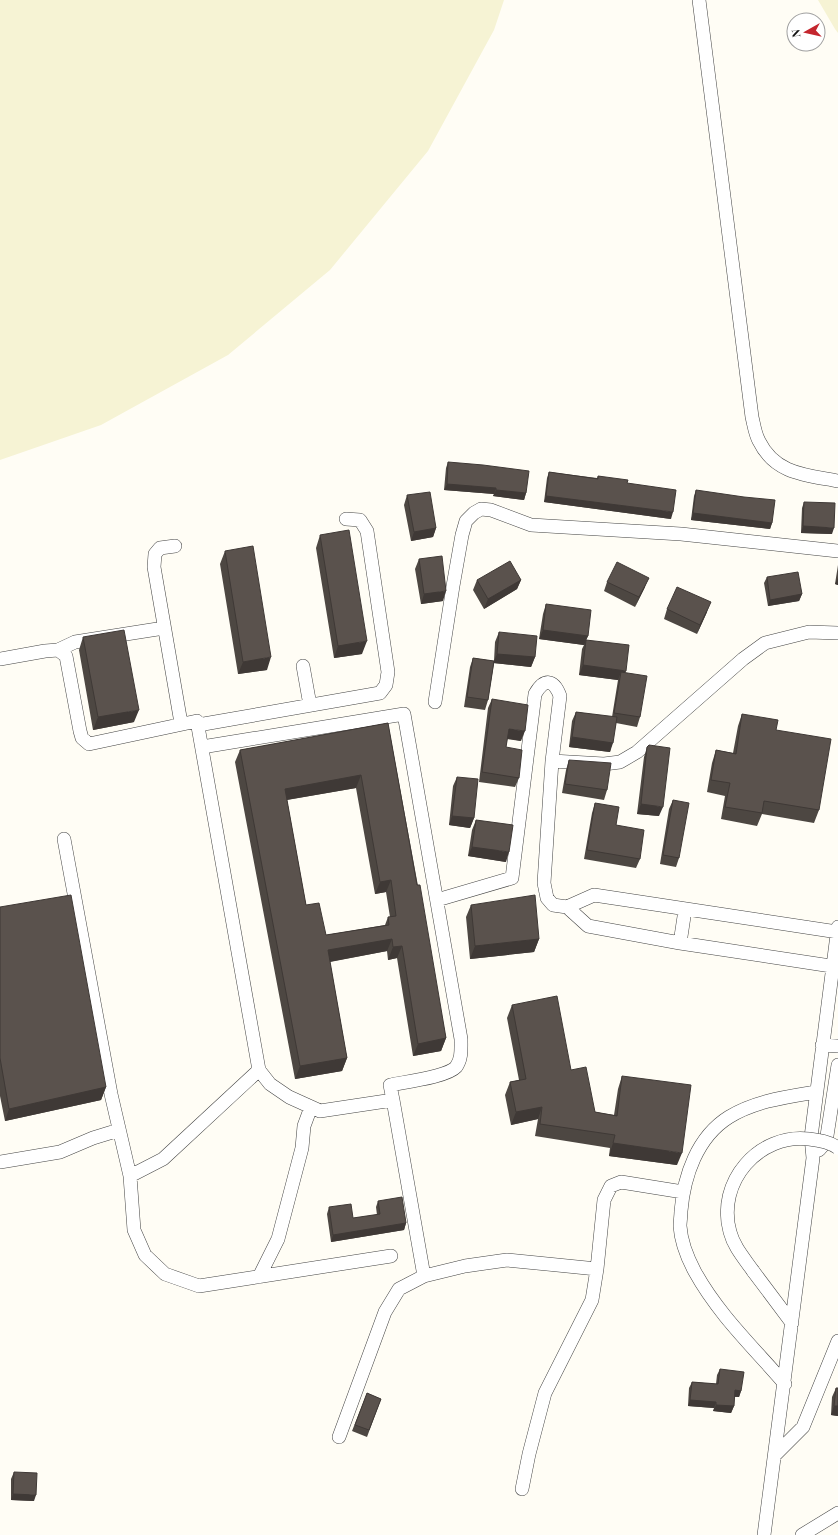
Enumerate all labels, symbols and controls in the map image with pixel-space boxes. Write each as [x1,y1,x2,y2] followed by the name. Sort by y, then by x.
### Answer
[786,12,826,52] north arrow
[788,28,804,38] text: N

